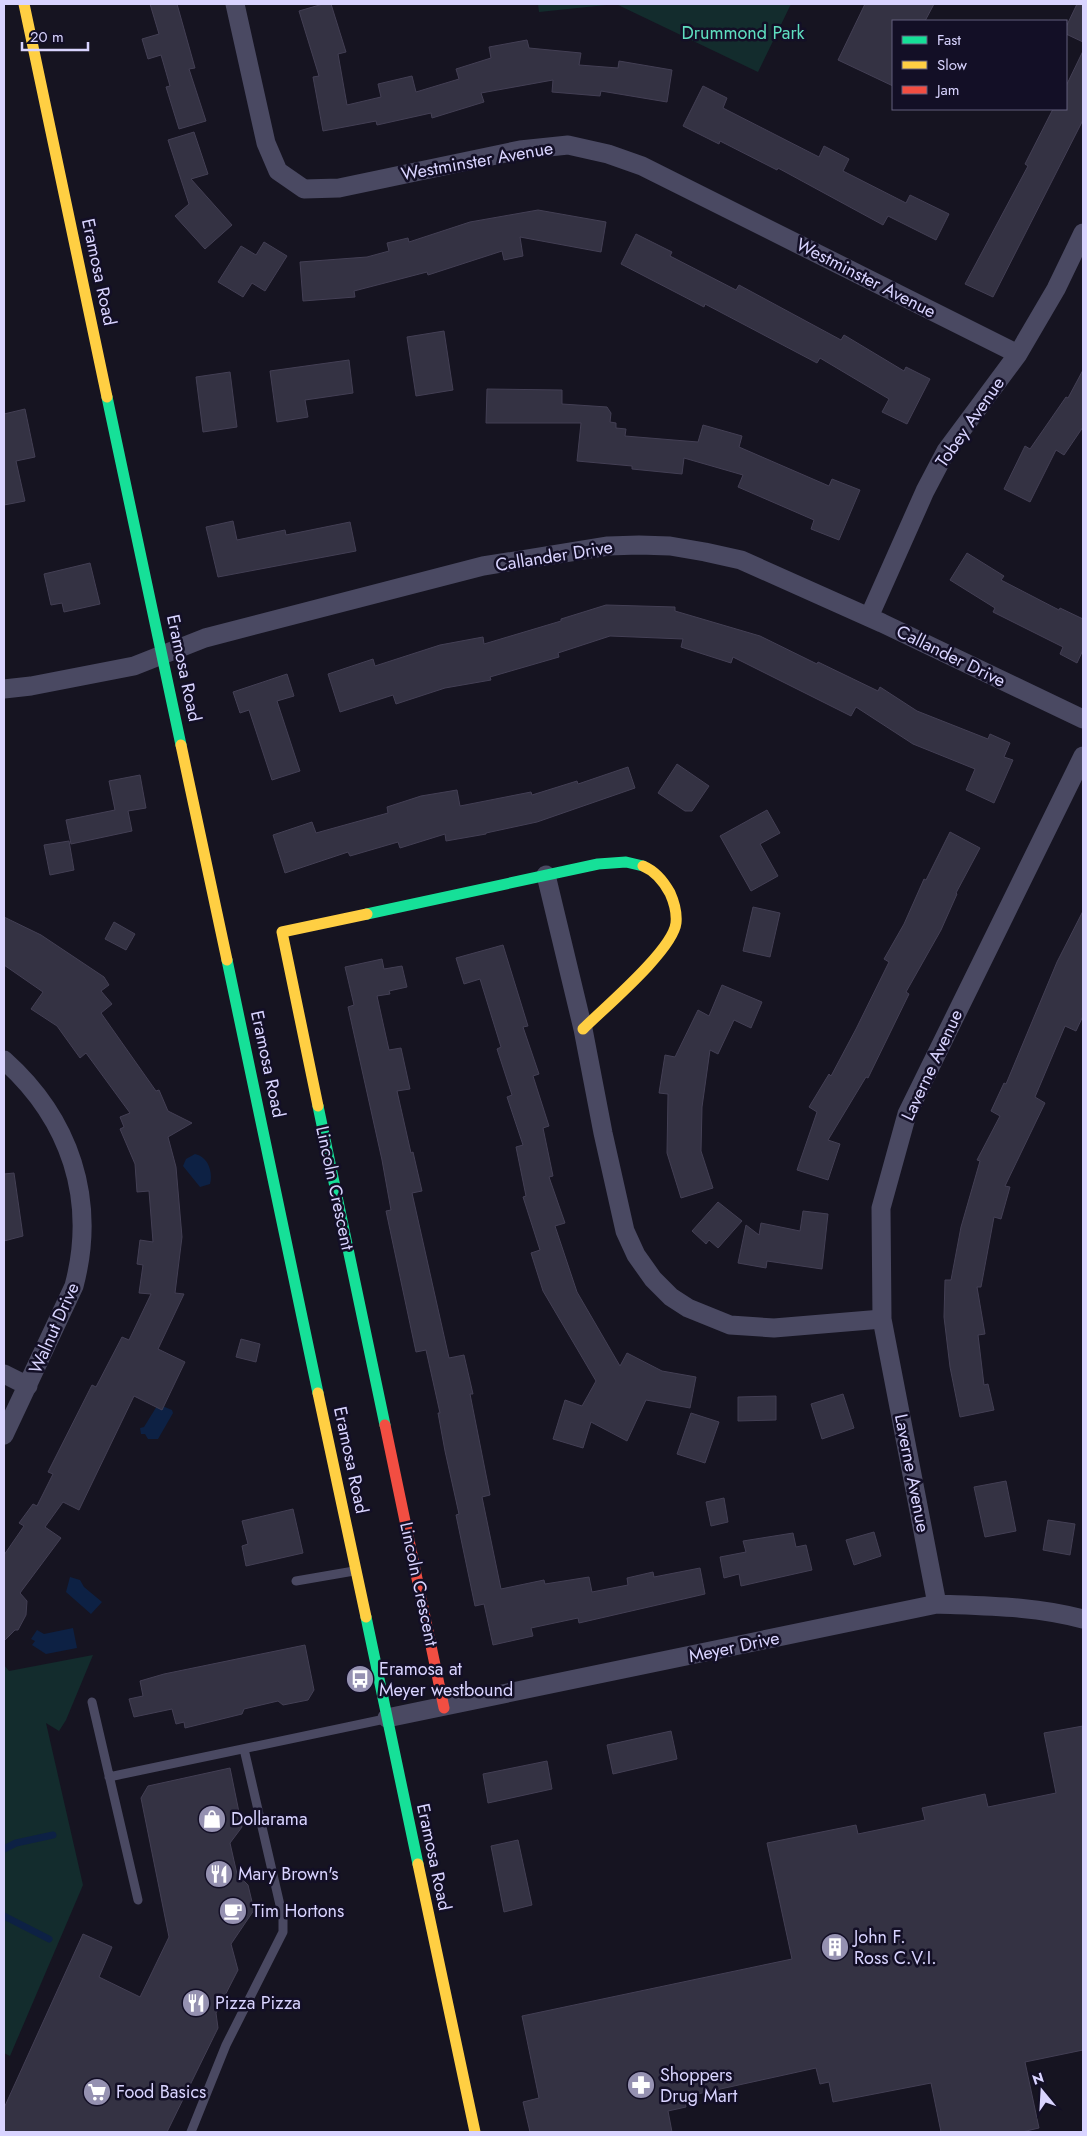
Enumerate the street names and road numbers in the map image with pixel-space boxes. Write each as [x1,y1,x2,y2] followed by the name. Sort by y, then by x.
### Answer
[399,135,555,187] street label: Westminster Avenue
[75,216,123,328] street label: Eramosa Road
[792,231,940,325] street label: Westminster Avenue
[929,372,1011,472] street label: Tobey Avenue
[493,534,615,578] street label: Callander Drive
[160,612,208,724] street label: Eramosa Road
[892,618,1010,694] street label: Callander Drive
[895,1005,969,1125] street label: Laverne Avenue
[244,1008,292,1120] street label: Eramosa Road
[309,1124,361,1253] street label: Lincoln Crescent
[22,1278,86,1378] street label: Walnut Drive
[327,1404,375,1516] street label: Eramosa Road
[888,1412,936,1534] street label: Laverne Avenue
[393,1520,445,1649] street label: Lincoln Crescent
[686,1625,782,1669] street label: Meyer Drive
[410,1801,458,1913] street label: Eramosa Road

